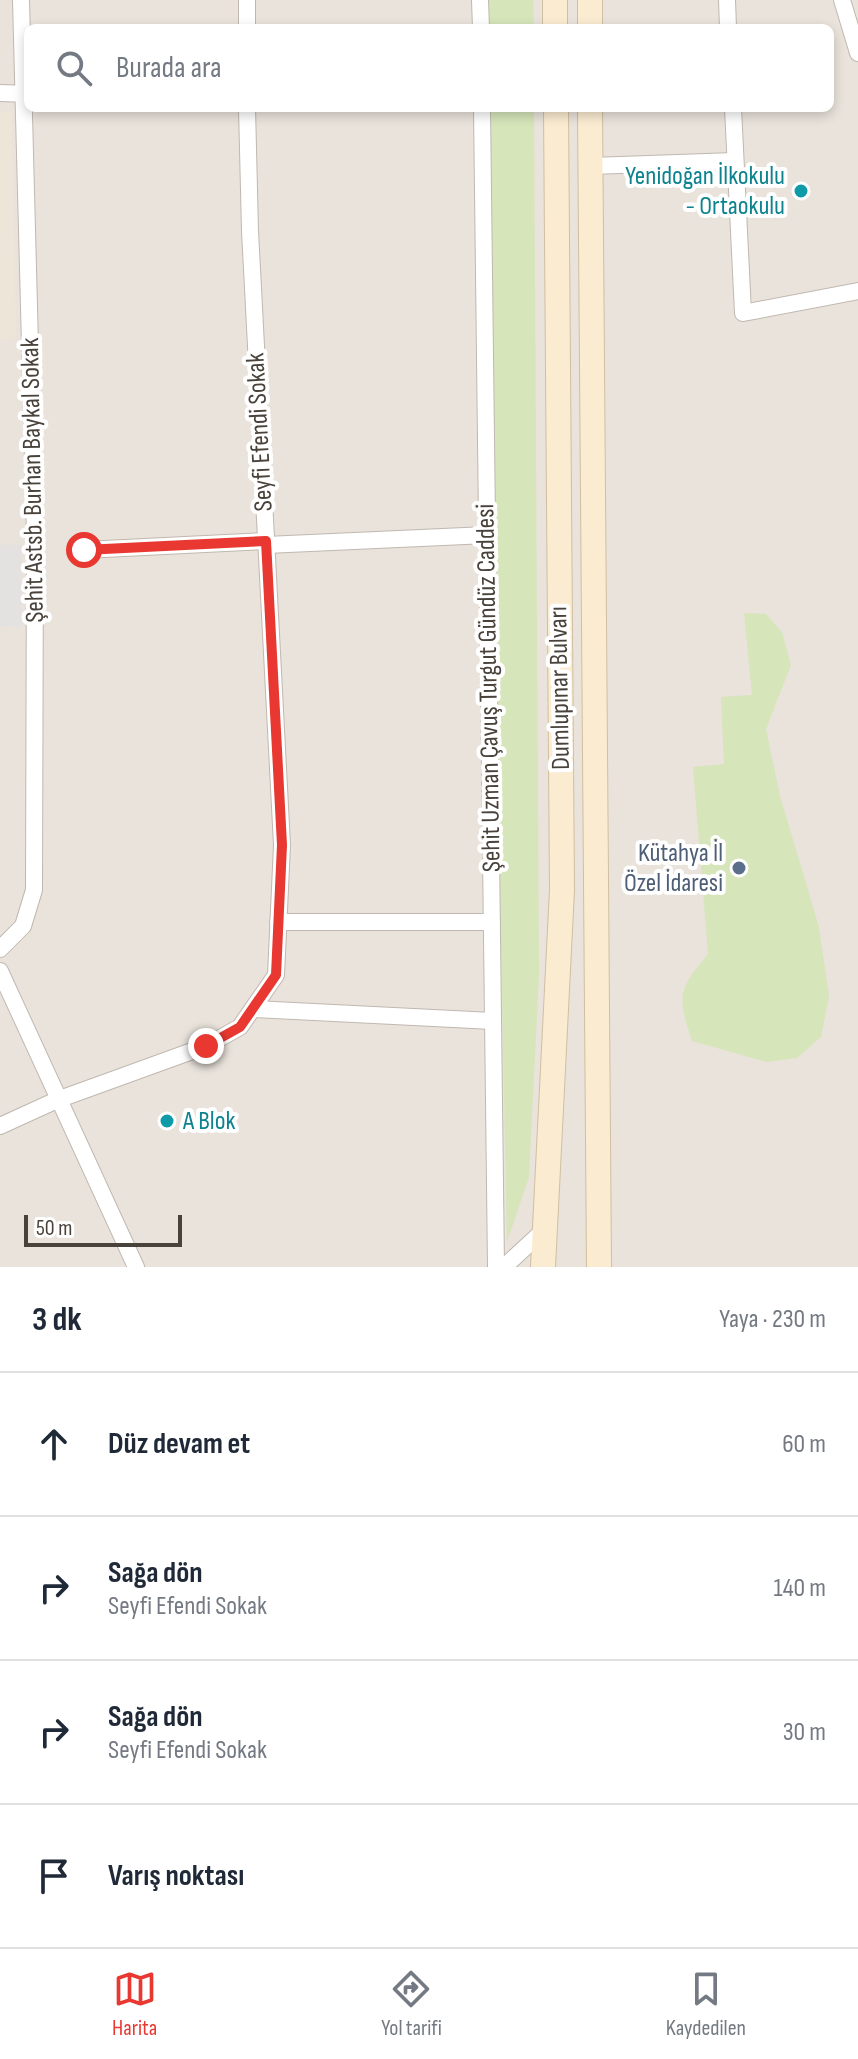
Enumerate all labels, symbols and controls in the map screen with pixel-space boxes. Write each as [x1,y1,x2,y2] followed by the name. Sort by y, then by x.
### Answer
[24,24,834,112] search box
[52,46,96,90] icon: search
[116,50,222,86] text: Burada ara
[625,161,785,222] place label: Yenidoğan İlkokulu - Ortaokulu
[792,182,810,200] marker: Yenidoğan İlkokulu - Ortaokulu
[15,337,51,623] street label: Şehit Astsb. Burhan Baykal Sokak
[240,352,280,512] street label: Seyfi Efendi Sokak
[470,504,508,872] street label: Şehit Uzman Çavuş Turgut Gündüz Caddesi
[66,532,102,568] route start
[543,606,577,770] street label: Dumlupınar Bulvarı
[624,838,723,899] place label: Kütahya İl Özel İdaresi
[730,859,748,877] marker: Kütahya İl Özel İdaresi
[188,1028,224,1064] route end
[182,1106,235,1137] place label: A Blok
[158,1112,176,1130] marker: A Blok
[24,1211,182,1247] scale bar
[36,1215,72,1242] text: 50 m
[32,1299,82,1340] text: 3 dk
[719,1304,826,1335] text: Yaya · 230 m
[32,1422,76,1466] icon: ahead
[108,1426,250,1462] text: Düz devam et
[782,1429,826,1460] text: 60 m
[108,1555,203,1591] text: Sağa dön
[32,1566,76,1610] icon: right
[774,1573,826,1604] text: 140 m
[108,1591,267,1622] text: Seyfi Efendi Sokak
[108,1699,203,1735] text: Sağa dön
[32,1710,76,1754] icon: right
[783,1717,826,1748] text: 30 m
[108,1735,267,1766] text: Seyfi Efendi Sokak
[32,1854,76,1898] icon: arrive
[108,1858,244,1894] text: Varış noktası
[112,1967,157,2042] tab: Harita
[381,1967,442,2042] tab: Yol tarifi
[666,1967,746,2042] tab: Kaydedilen

